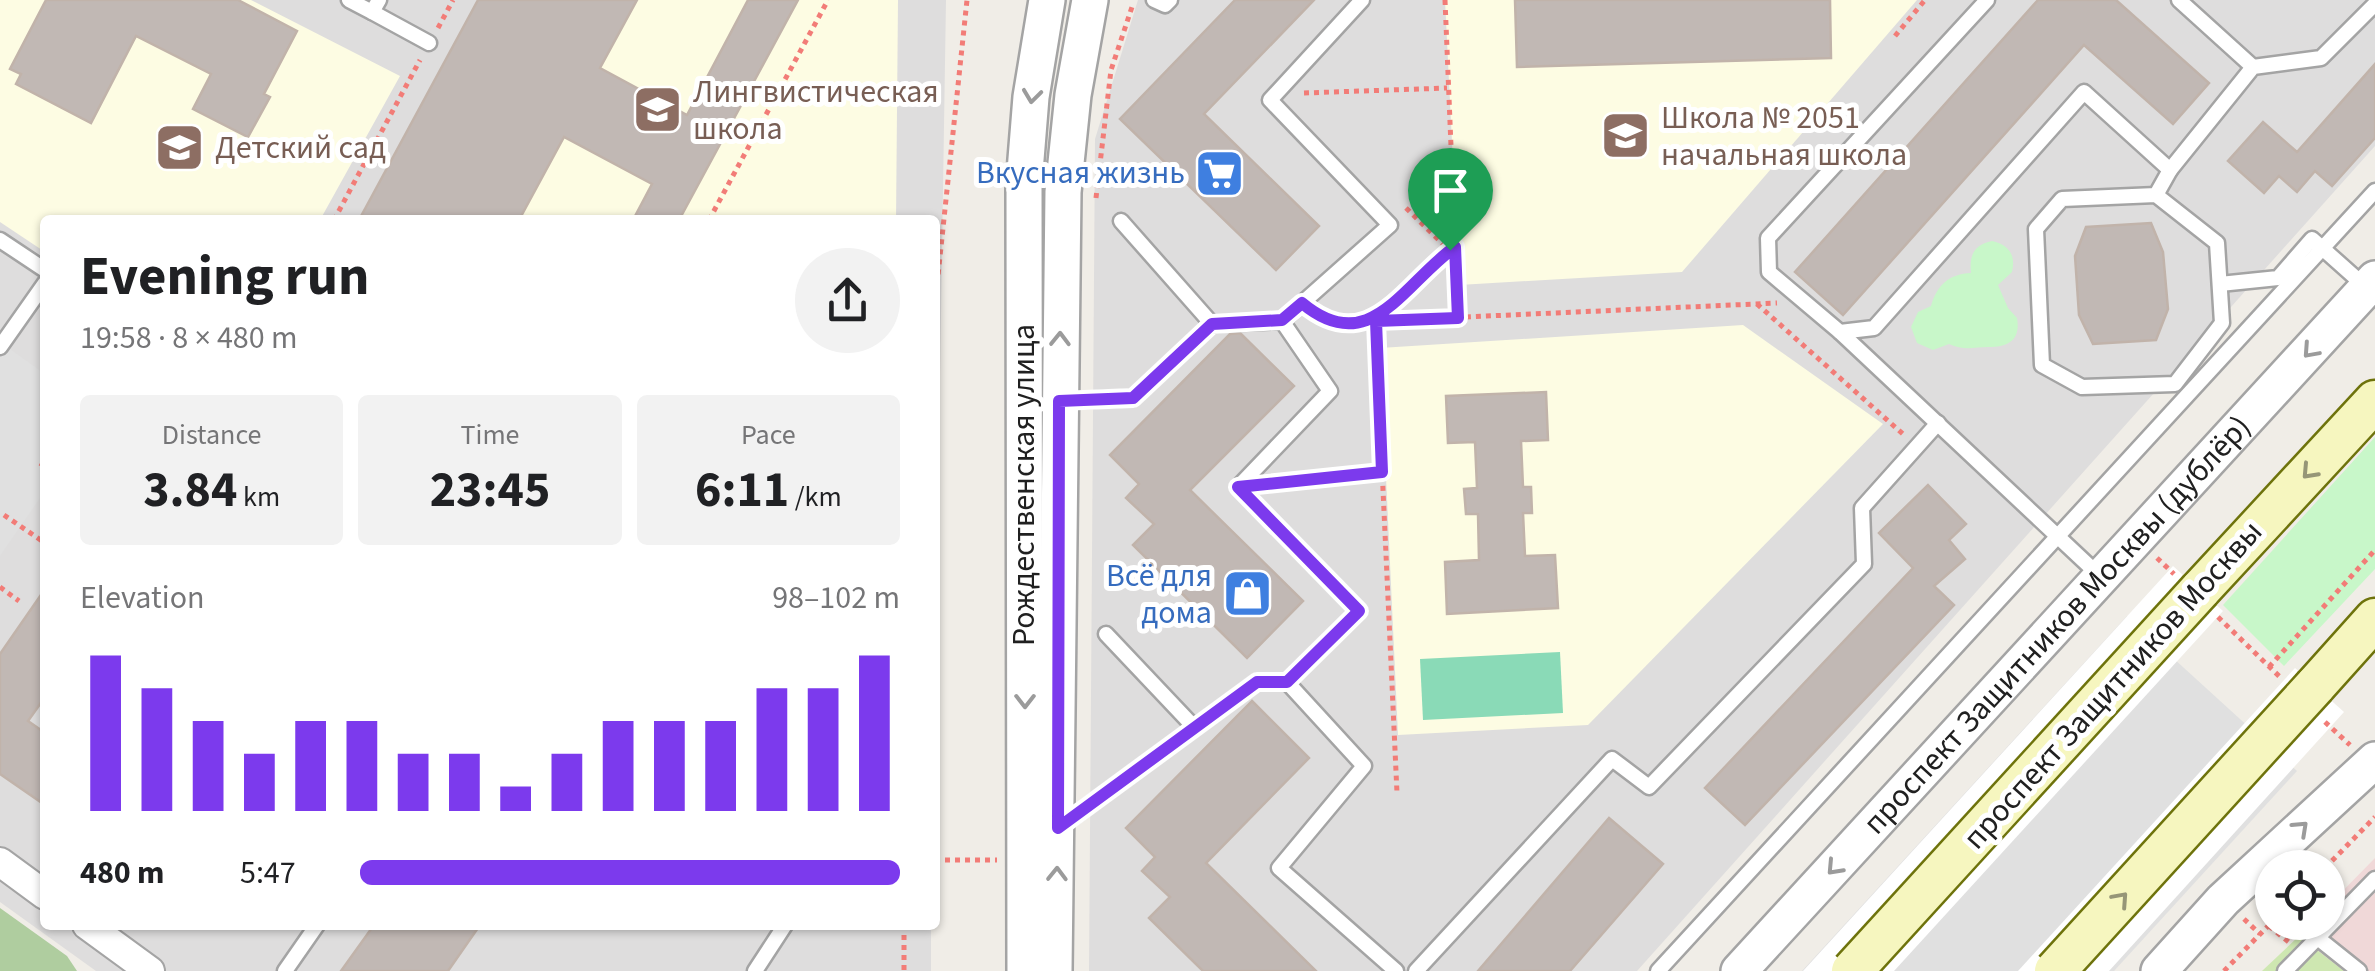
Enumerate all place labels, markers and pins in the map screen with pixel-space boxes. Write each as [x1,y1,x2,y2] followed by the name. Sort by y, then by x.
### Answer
[693,69,939,152] place label: Лингвистическая школа
[632,84,684,136] school or university icon: Лингвистическая школа
[1661,95,1907,178] place label: Школа № 2051 начальная школа
[1600,110,1652,162] school or university icon: Школа № 2051 начальная школа
[154,122,206,174] school or university icon: Детский сад
[215,125,386,171] place label: Детский сад
[1194,147,1246,199] supermarket icon: Вкусная жизнь
[1408,148,1493,251] pin
[976,150,1185,196] place label: Вкусная жизнь
[1106,553,1212,636] place label: Всё для дома
[1221,568,1273,620] shop icon: Всё для дома

